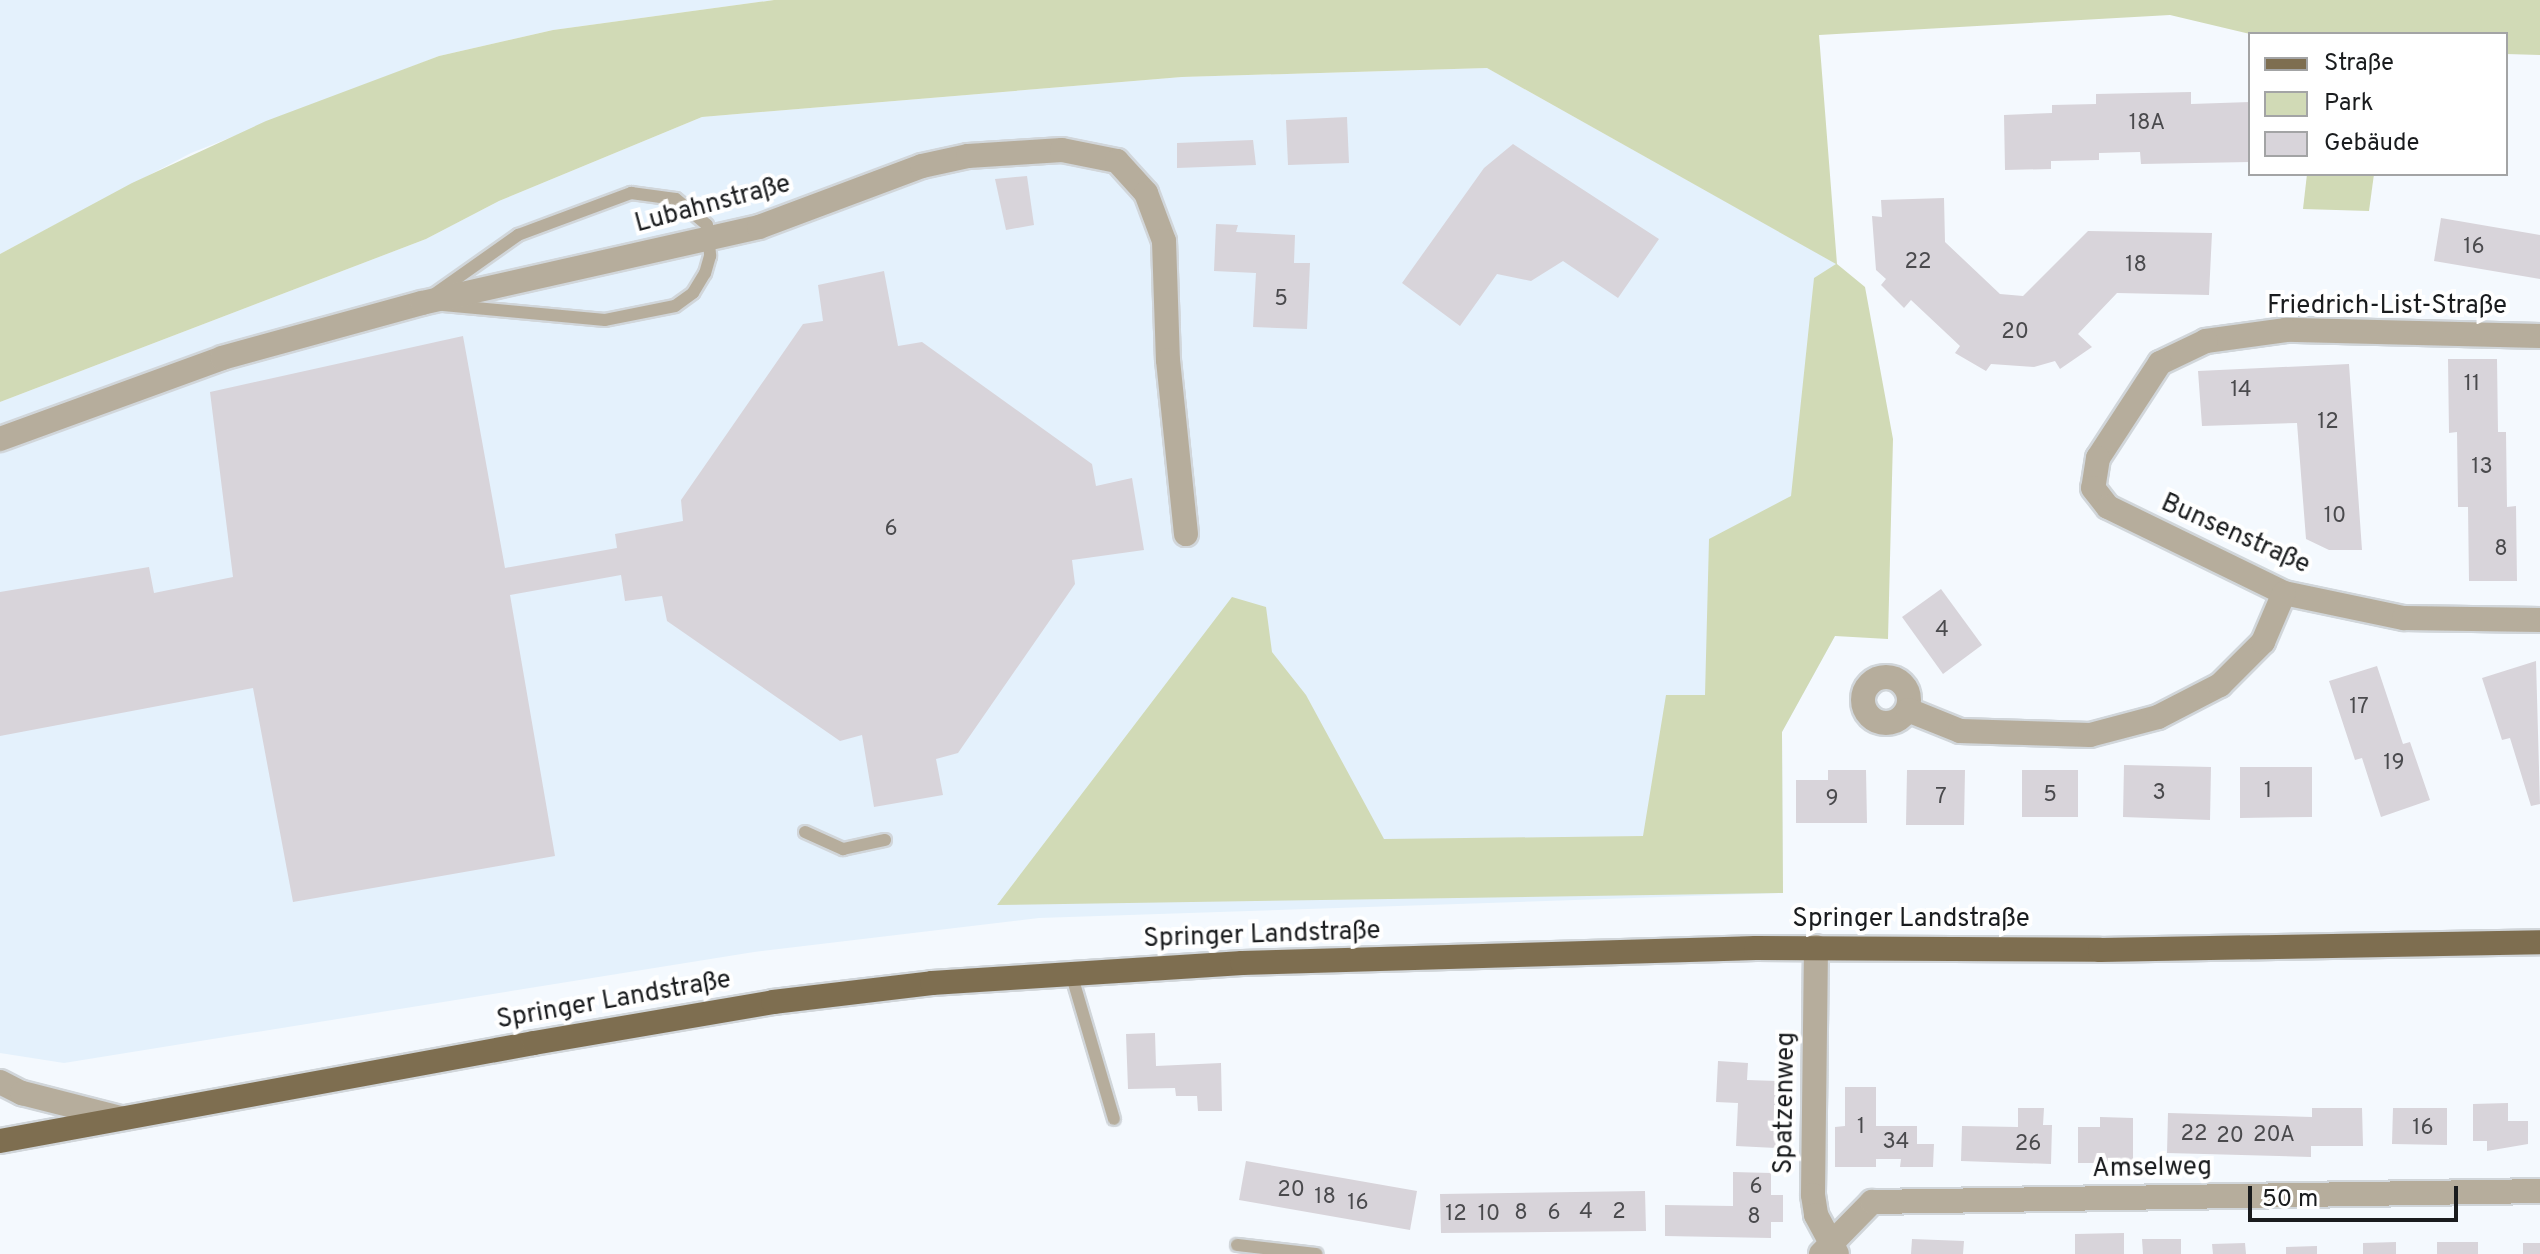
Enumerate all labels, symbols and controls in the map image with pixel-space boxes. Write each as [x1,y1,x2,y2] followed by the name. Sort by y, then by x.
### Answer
[2248,32,2508,176] legend
[2324,49,2394,79] text: Straße
[2324,89,2374,119] text: Park
[2129,111,2165,137] house number: 18A
[2324,129,2419,159] text: Gebäude
[632,169,794,241] street label: Lubahnstraße
[2463,235,2485,261] house number: 16
[1905,250,1931,276] house number: 22
[2125,253,2147,279] house number: 18
[1274,287,1288,313] house number: 5
[2267,291,2507,323] street label: Friedrich-List-Straße
[2001,320,2029,346] house number: 20
[2464,372,2480,398] house number: 11
[2230,378,2252,404] house number: 14
[2317,410,2339,436] house number: 12
[2471,455,2493,481] house number: 13
[2156,488,2314,582] street label: Bunsenstraße
[2324,504,2346,530] house number: 10
[884,517,898,543] house number: 6
[2494,537,2508,563] house number: 8
[1935,618,1949,644] house number: 4
[2349,695,2369,721] house number: 17
[2383,751,2405,777] house number: 19
[2264,779,2272,805] house number: 1
[2152,781,2166,807] house number: 3
[2043,783,2057,809] house number: 5
[1935,785,1947,811] house number: 7
[1825,787,1839,813] house number: 9
[1792,904,2030,936] street label: Springer Landstraße
[1143,916,1381,956] street label: Springer Landstraße
[494,965,734,1037] street label: Springer Landstraße
[1769,1032,1803,1174] street label: Spatzenweg
[1857,1115,1865,1141] house number: 1
[2412,1116,2434,1142] house number: 16
[2181,1122,2207,1148] house number: 22
[2253,1123,2295,1149] house number: 20A
[2216,1124,2244,1150] house number: 20
[1883,1130,1909,1156] house number: 34
[2015,1132,2041,1158] house number: 26
[2092,1152,2212,1186] street label: Amselweg
[2252,1170,2462,1220] scale bar
[1749,1175,1763,1201] house number: 6
[1277,1178,1305,1204] house number: 20
[1314,1185,1336,1211] house number: 18
[2262,1185,2318,1215] text: 50 m
[1347,1191,1369,1217] house number: 16
[1579,1200,1593,1226] house number: 4
[1612,1200,1626,1226] house number: 2
[1514,1201,1528,1227] house number: 8
[1547,1201,1561,1227] house number: 6
[1445,1202,1467,1228] house number: 12
[1478,1202,1500,1228] house number: 10
[1747,1205,1761,1231] house number: 8

